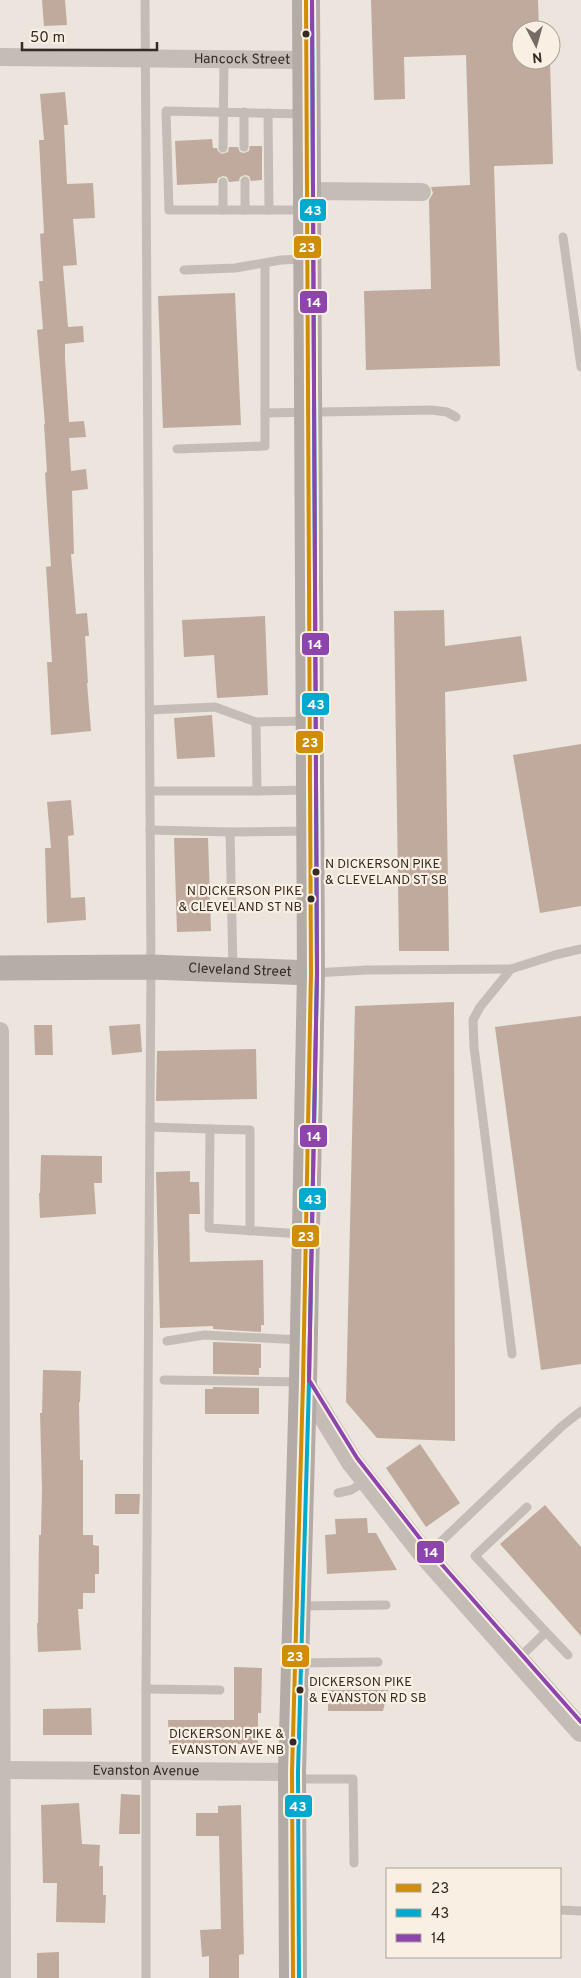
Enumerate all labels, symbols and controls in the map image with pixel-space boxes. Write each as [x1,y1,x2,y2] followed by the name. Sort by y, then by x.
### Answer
[22,20,158,52] scale bar
[511,20,561,70] north arrow
[30,29,65,48] text: 50 m
[301,29,311,39] unlabelled marker
[531,47,543,65] text: N
[194,50,290,68] street label: Hancock Street
[299,198,327,222] line badge: 43
[304,203,322,220] text: 43
[293,235,322,259] line badge: 23
[299,240,315,257] text: 23
[299,290,328,314] line badge: 14
[307,295,321,312] text: 14
[301,632,330,656] line badge: 14
[308,637,322,654] text: 14
[301,692,330,716] line badge: 43
[307,697,325,714] text: 43
[295,730,324,754] line badge: 23
[302,735,318,752] text: 23
[325,857,447,889] place label: N DICKERSON PIKE & CLEVELAND ST SB
[311,867,321,877] marker: N DICKERSON PIKE & CLEVELAND ST SB
[179,884,302,916] place label: N DICKERSON PIKE & CLEVELAND ST NB
[306,894,316,904] marker: N DICKERSON PIKE & CLEVELAND ST NB
[188,960,292,981] street label: Cleveland Street
[299,1124,328,1148] line badge: 14
[307,1129,321,1146] text: 14
[298,1187,327,1211] line badge: 43
[304,1192,322,1209] text: 43
[291,1224,320,1248] line badge: 23
[298,1229,314,1246] text: 23
[416,1540,445,1564] line badge: 14
[424,1545,438,1562] text: 14
[281,1644,310,1668] line badge: 23
[287,1649,303,1666] text: 23
[309,1675,427,1707] place label: DICKERSON PIKE & EVANSTON RD SB
[295,1685,305,1695] marker: DICKERSON PIKE & EVANSTON RD SB
[169,1727,284,1759] place label: DICKERSON PIKE & EVANSTON AVE NB
[288,1737,298,1747] marker: DICKERSON PIKE & EVANSTON AVE NB
[93,1762,199,1780] street label: Evanston Avenue
[284,1794,313,1818] line badge: 43
[289,1799,307,1816] text: 43
[386,1868,561,1958] legend
[431,1880,449,1899] text: 23
[431,1905,449,1924] text: 43
[431,1930,446,1949] text: 14

